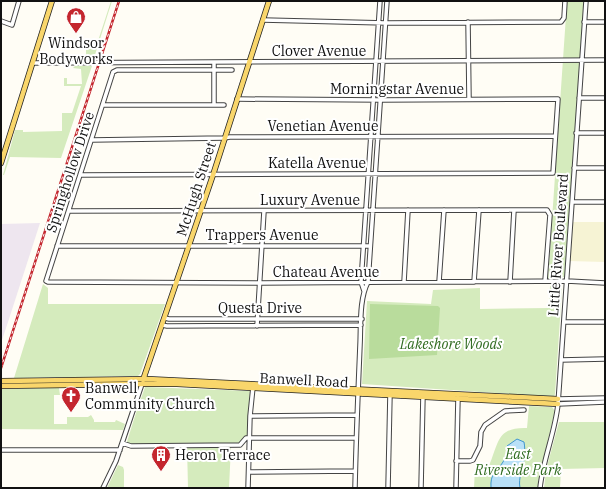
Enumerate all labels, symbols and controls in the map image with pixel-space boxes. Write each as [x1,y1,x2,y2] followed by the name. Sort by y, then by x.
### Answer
[65,6,87,34] shop icon: Windsor Bodyworks
[39,34,113,68] place label: Windsor Bodyworks
[272,42,366,60] street label: Clover Avenue
[330,80,464,98] street label: Morningstar Avenue
[42,109,98,235] street label: Springhollow Drive
[268,117,378,135] street label: Venetian Avenue
[172,140,220,238] street label: McHugh Street
[268,154,366,172] street label: Katella Avenue
[544,173,572,317] street label: Little River Boulevard
[260,191,360,209] street label: Luxury Avenue
[205,226,319,244] street label: Trappers Avenue
[273,263,379,281] street label: Chateau Avenue
[218,299,302,317] street label: Questa Drive
[399,335,503,353] park label: Lakeshore Woods
[259,369,349,391] street label: Banwell Road
[85,379,215,413] place label: Banwell Community Church
[60,385,82,413] church icon: Banwell Community Church
[150,444,172,472] building icon: Heron Terrace
[474,445,562,479] park label: East Riverside Park
[175,446,270,464] place label: Heron Terrace

